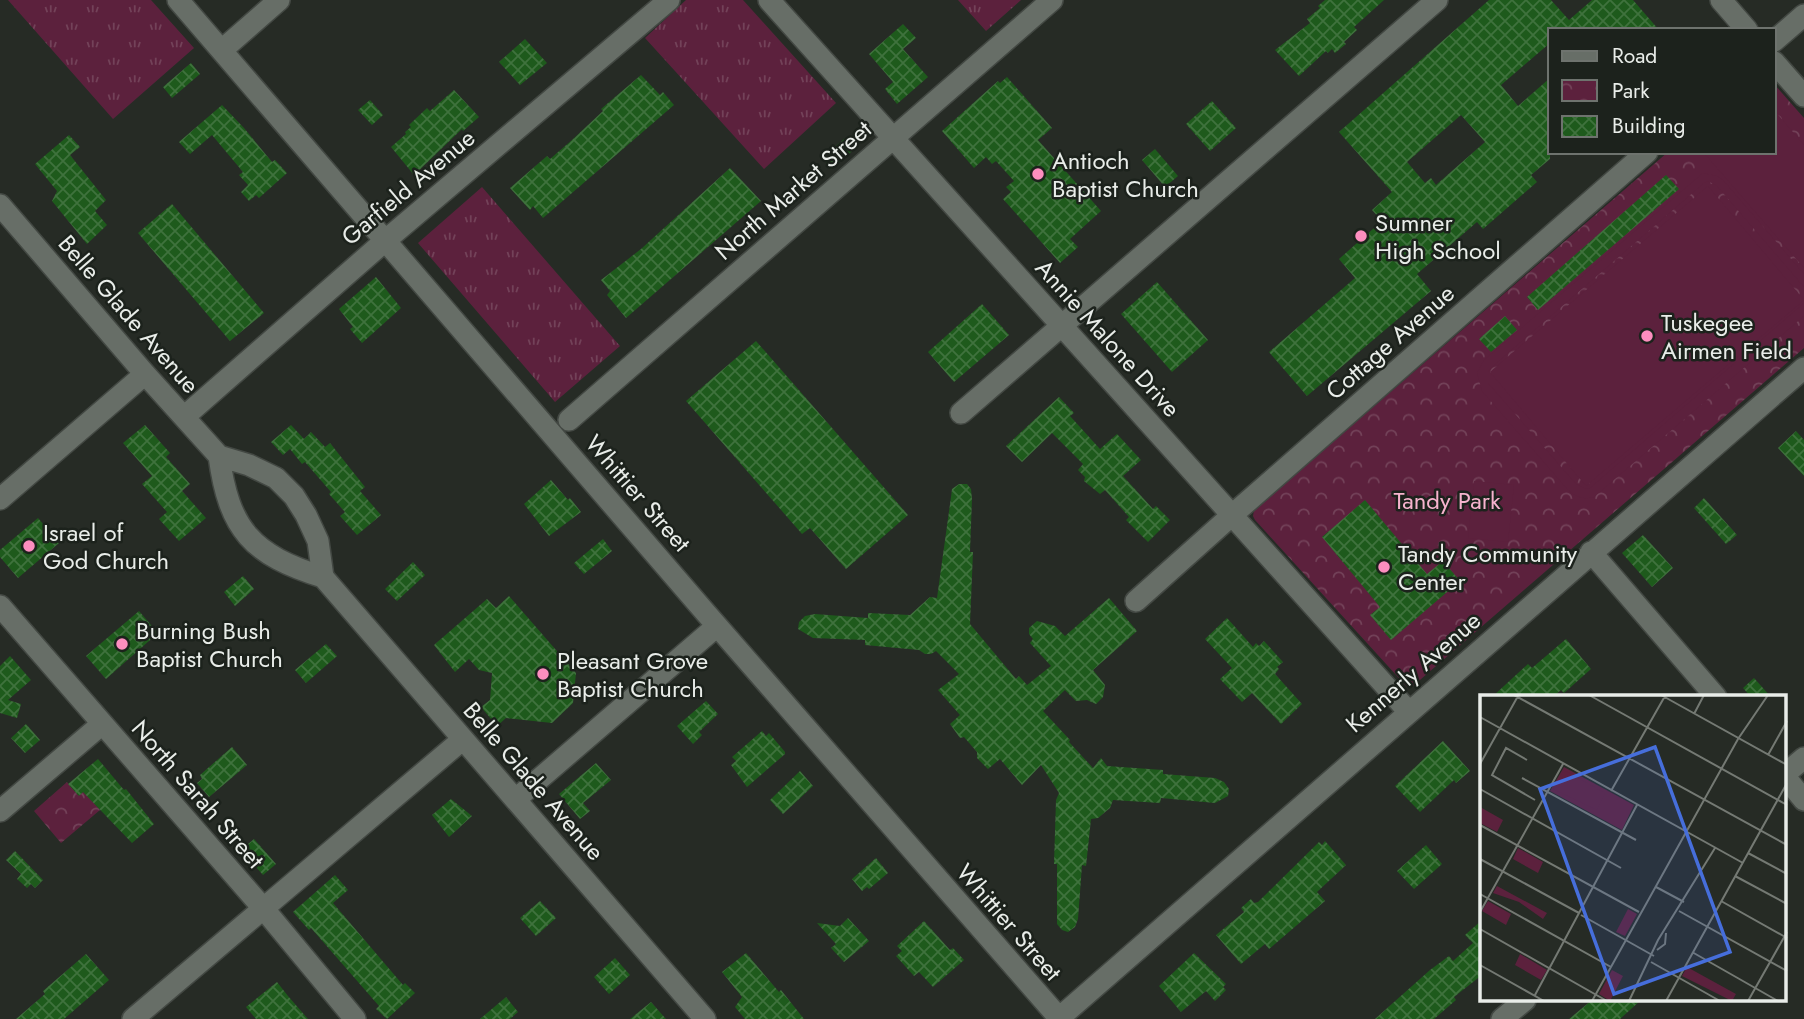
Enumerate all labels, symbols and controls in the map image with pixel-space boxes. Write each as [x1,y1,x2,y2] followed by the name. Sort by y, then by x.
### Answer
[1548,28,1776,154] legend
[1612,41,1657,71] text: Road
[1612,76,1650,106] text: Park
[1612,111,1685,141] text: Building
[707,112,879,268] street label: North Market Street
[334,121,482,253] street label: Garfield Avenue
[1052,143,1199,206] place label: Antioch Baptist Church
[1030,166,1046,182] marker: Antioch Baptist Church
[1375,205,1501,268] place label: Sumner High School
[50,227,208,401] street label: Belle Glade Avenue
[1353,228,1369,244] marker: Sumner High School
[1027,251,1189,425] street label: Annie Malone Drive
[1318,276,1462,408] street label: Cottage Avenue
[1661,305,1792,368] place label: Tuskegee Airmen Field
[1639,328,1655,344] marker: Tuskegee Airmen Field
[577,427,699,560] street label: Whittier Street
[1393,483,1501,518] park label: Tandy Park
[43,515,169,578] place label: Israel of God Church
[1398,536,1578,599] place label: Tandy Community Center
[21,538,37,554] marker: Israel of God Church
[1376,559,1392,575] marker: Tandy Community Center
[1338,603,1488,741] street label: Kennerly Avenue
[136,613,283,676] place label: Burning Bush Baptist Church
[114,636,130,652] marker: Burning Bush Baptist Church
[557,643,708,706] place label: Pleasant Grove Baptist Church
[535,666,551,682] marker: Pleasant Grove Baptist Church
[455,694,613,868] street label: Belle Glade Avenue
[1480,695,1786,1002] inset map
[123,712,273,876] street label: North Sarah Street
[948,856,1070,989] street label: Whittier Street

